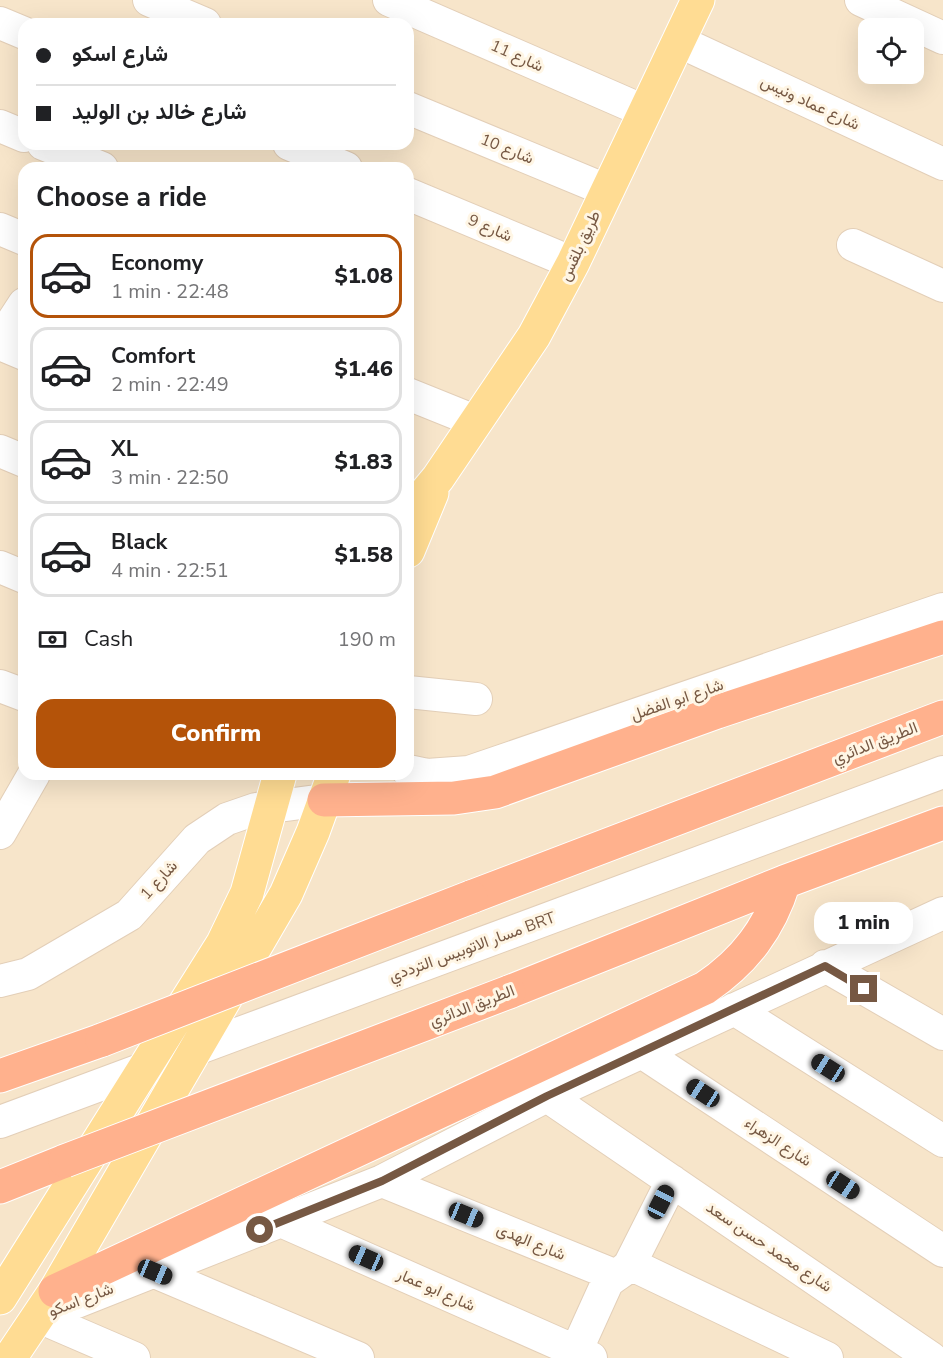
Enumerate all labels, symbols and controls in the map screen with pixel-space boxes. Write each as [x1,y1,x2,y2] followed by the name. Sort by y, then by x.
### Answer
[858,18,924,84] map controls
[858,18,924,84] button: locate
[487,35,547,77] street label: شارع 11
[72,39,168,69] text: شارع اسكو
[757,70,863,136] street label: شارع عماد ونيس
[72,97,247,127] text: شارع خالد بن الوليد
[477,128,537,170] street label: شارع 10
[36,179,207,216] text: Choose a ride
[554,207,606,285] street label: طريق بلقس
[465,209,515,247] street label: شارع 9
[111,248,203,278] text: Economy
[39,249,93,303] icon: car
[334,261,393,291] text: $1.08
[111,278,229,305] text: 1 min · 22:48
[111,341,195,371] text: Comfort
[39,342,93,396] icon: car
[334,354,393,384] text: $1.46
[111,371,229,398] text: 2 min · 22:49
[111,434,138,464] text: XL
[39,435,93,489] icon: car
[334,447,393,477] text: $1.83
[111,464,229,491] text: 3 min · 22:50
[111,527,167,557] text: Black
[39,528,93,582] icon: car
[334,540,393,570] text: $1.58
[111,557,229,584] text: 4 min · 22:51
[36,623,69,656] icon: cash
[84,624,133,654] text: Cash
[338,626,396,653] text: 190 m
[628,674,726,726] street label: شارع ابو الفضل
[36,699,396,768] button: Confirm
[829,717,922,771] street label: الطريق الدائري
[135,856,183,904] street label: شارع 1
[814,902,914,944] callout: 1 min
[386,907,559,989] street label: مسار الاتوبيس الترددي BRT
[837,909,890,936] text: 1 min
[850,975,877,1002] route end
[426,980,519,1034] street label: الطريق الدائري
[808,1051,848,1085] car
[683,1076,723,1110] car
[740,1112,816,1172] street label: شارع الزهراء
[823,1168,863,1202] car
[645,1182,677,1222] car
[702,1197,836,1297] street label: شارع محمد حسن سعد
[446,1200,486,1230] car
[246,1216,273,1243] route start
[493,1218,569,1266] street label: شارع الهدى
[346,1242,386,1274] car
[135,1257,175,1287] car
[393,1263,478,1317] street label: شارع ابو عمار
[45,1278,117,1322] street label: شارع اسكو

